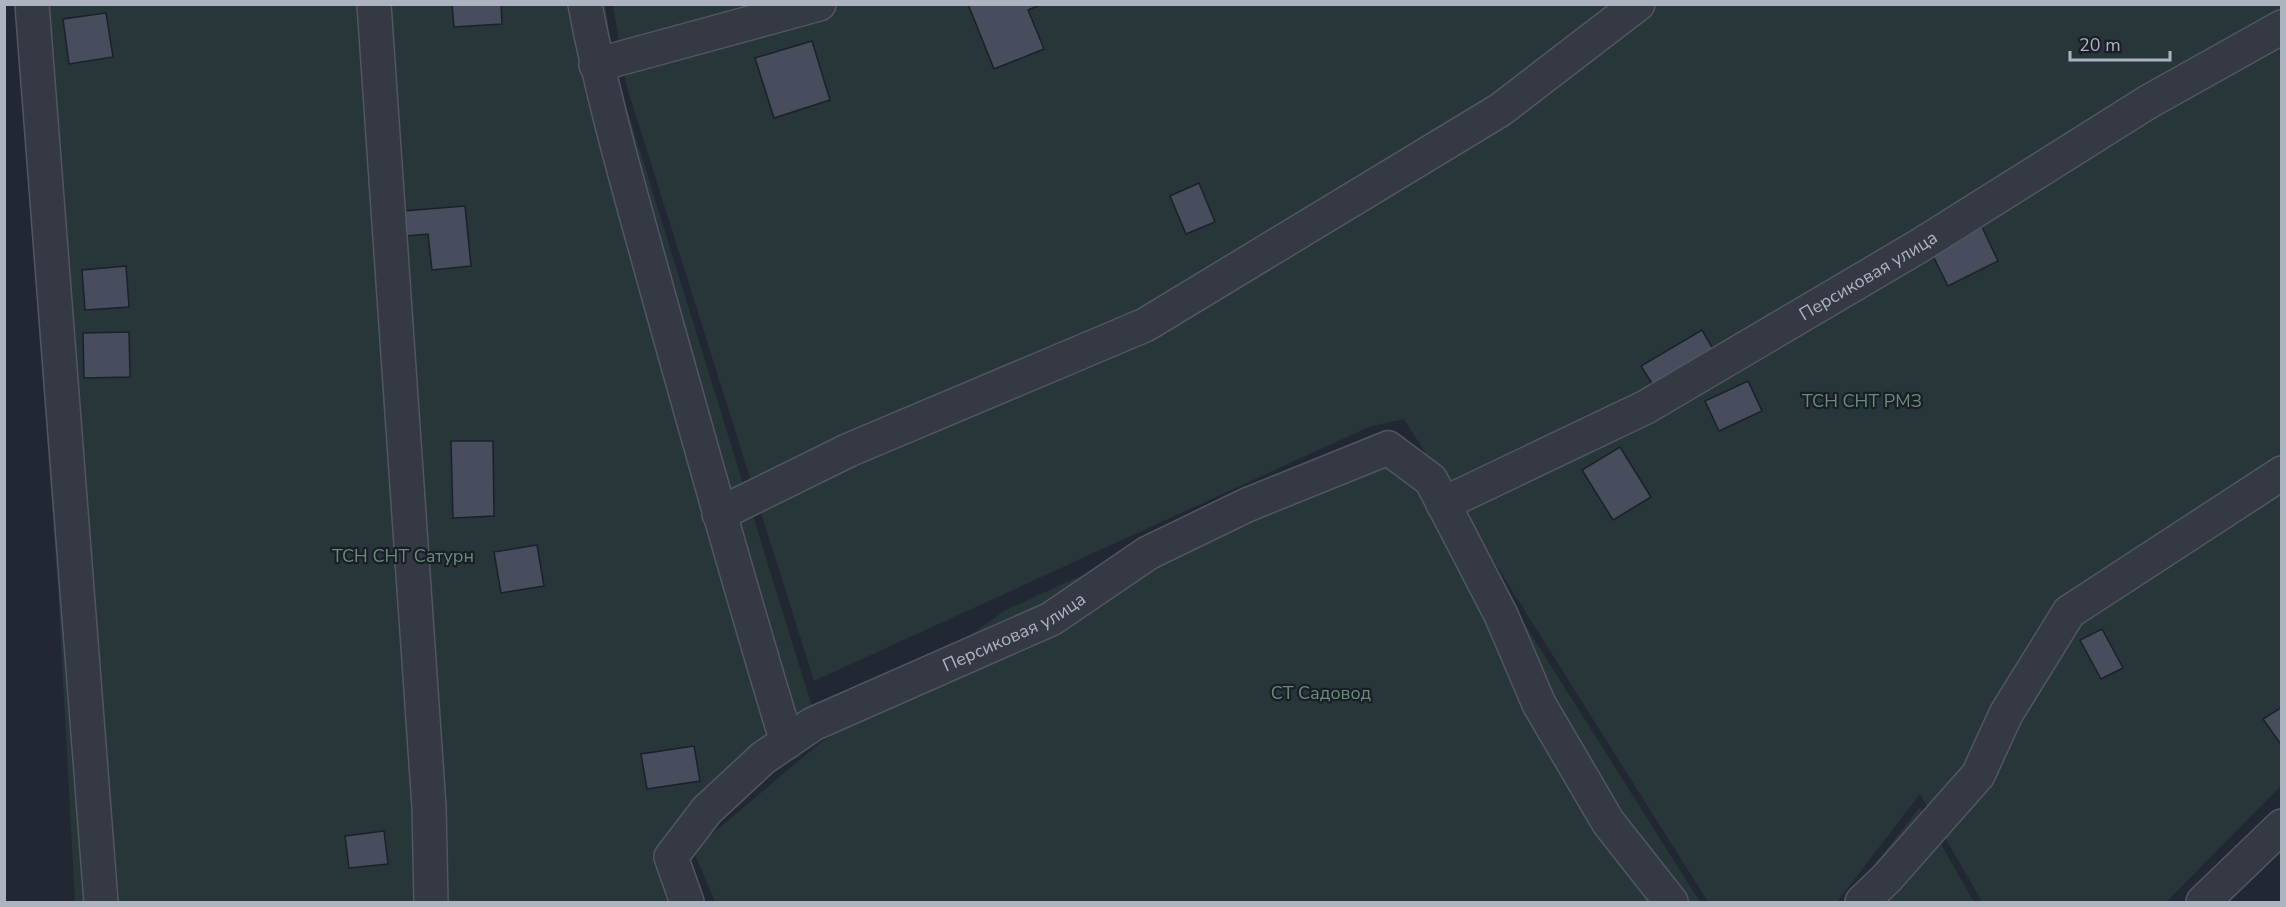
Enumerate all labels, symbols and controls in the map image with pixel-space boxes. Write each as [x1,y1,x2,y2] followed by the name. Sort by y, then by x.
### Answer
[2070,24,2170,62] scale bar
[2079,33,2121,57] text: 20 m
[1795,225,1942,326] street label: Персиковая улица
[1802,389,1922,413] park label: ТСН СНТ РМЗ
[332,544,474,568] park label: ТСН СНТ Сатурн
[939,587,1090,677] street label: Персиковая улица
[1271,681,1372,705] park label: СТ Садовод

